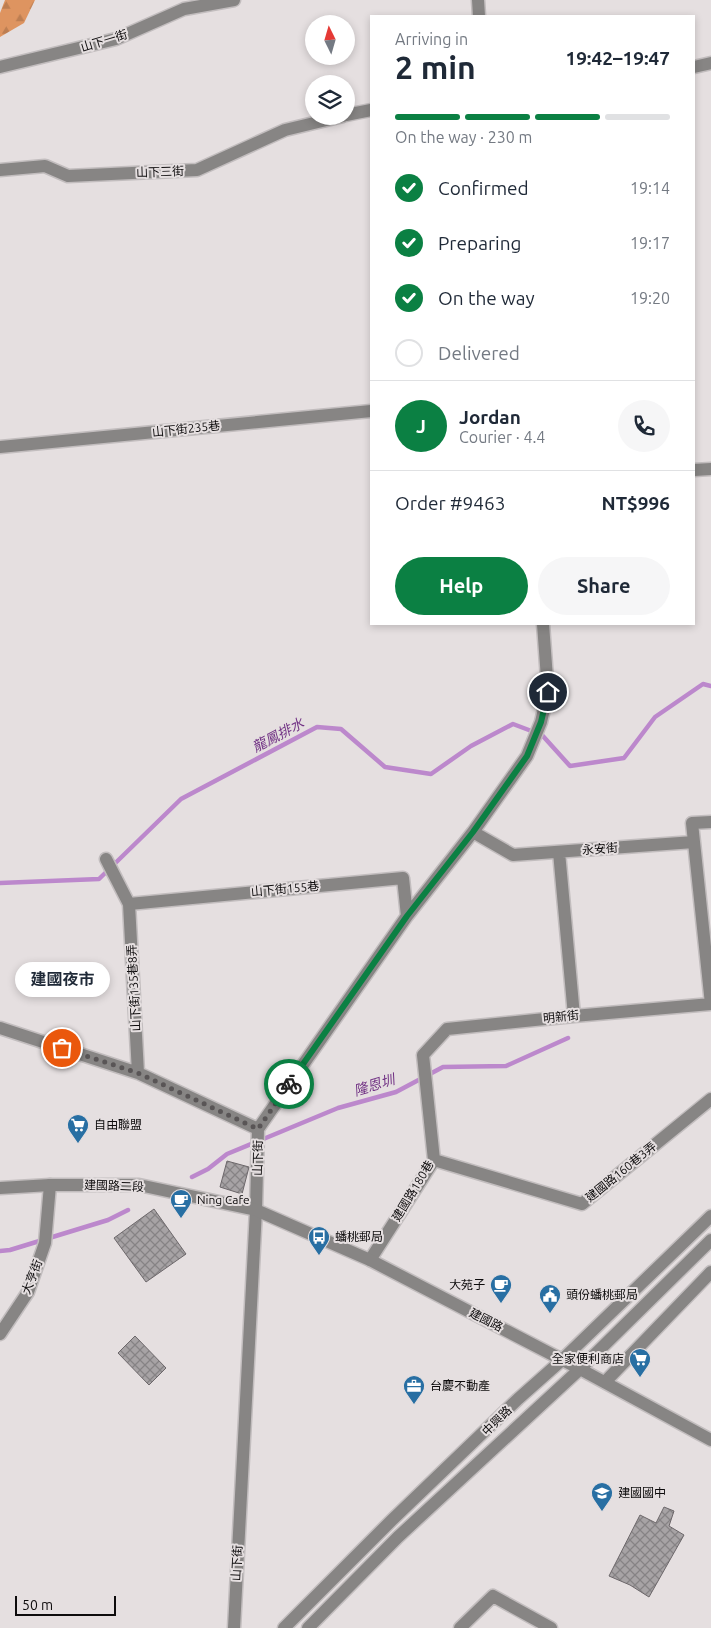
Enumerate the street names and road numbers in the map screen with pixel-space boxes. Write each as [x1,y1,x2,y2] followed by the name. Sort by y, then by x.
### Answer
[79,27,129,54] street label: 山下一街
[136,164,184,179] street label: 山下三街
[151,418,221,439] street label: 山下街235巷
[582,841,618,856] street label: 永安街
[250,879,320,898] street label: 山下街155巷
[125,944,142,1032] street label: 山下街135巷8弄
[542,1008,580,1025] street label: 明新街
[583,1139,659,1204] street label: 建國路160巷3弄
[251,1140,264,1176] street label: 山下街
[389,1158,436,1223] street label: 建國路180巷
[84,1178,144,1193] street label: 建國路二段
[19,1258,44,1296] street label: 大亨街
[467,1306,505,1334] street label: 建國路
[479,1403,514,1438] street label: 中興路
[229,1545,244,1581] street label: 山下街

